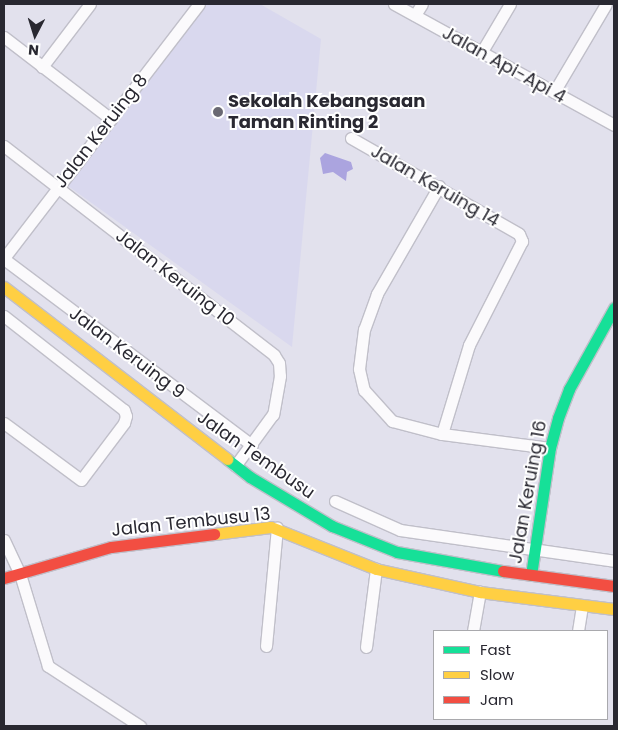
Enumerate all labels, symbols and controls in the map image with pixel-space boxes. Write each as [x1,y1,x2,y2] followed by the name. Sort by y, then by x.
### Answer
[10,10,60,60] north arrow
[438,22,570,108] street label: Jalan Api-Api 4
[28,40,40,60] text: N
[50,70,152,192] street label: Jalan Keruing 8
[228,91,425,134] place label: Sekolah Kebangsaan Taman Rinting 2
[212,106,224,118] marker: Sekolah Kebangsaan Taman Rinting 2
[367,140,503,232] street label: Jalan Keruing 14
[111,225,239,331] street label: Jalan Keruing 10
[65,303,189,403] street label: Jalan Keruing 9
[193,406,319,504] street label: Jalan Tembusu
[505,419,551,565] street label: Jalan Keruing 16
[110,503,272,541] street label: Jalan Tembusu 13
[433,630,608,720] legend
[480,639,511,660] text: Fast
[480,664,514,685] text: Slow
[480,689,514,710] text: Jam

